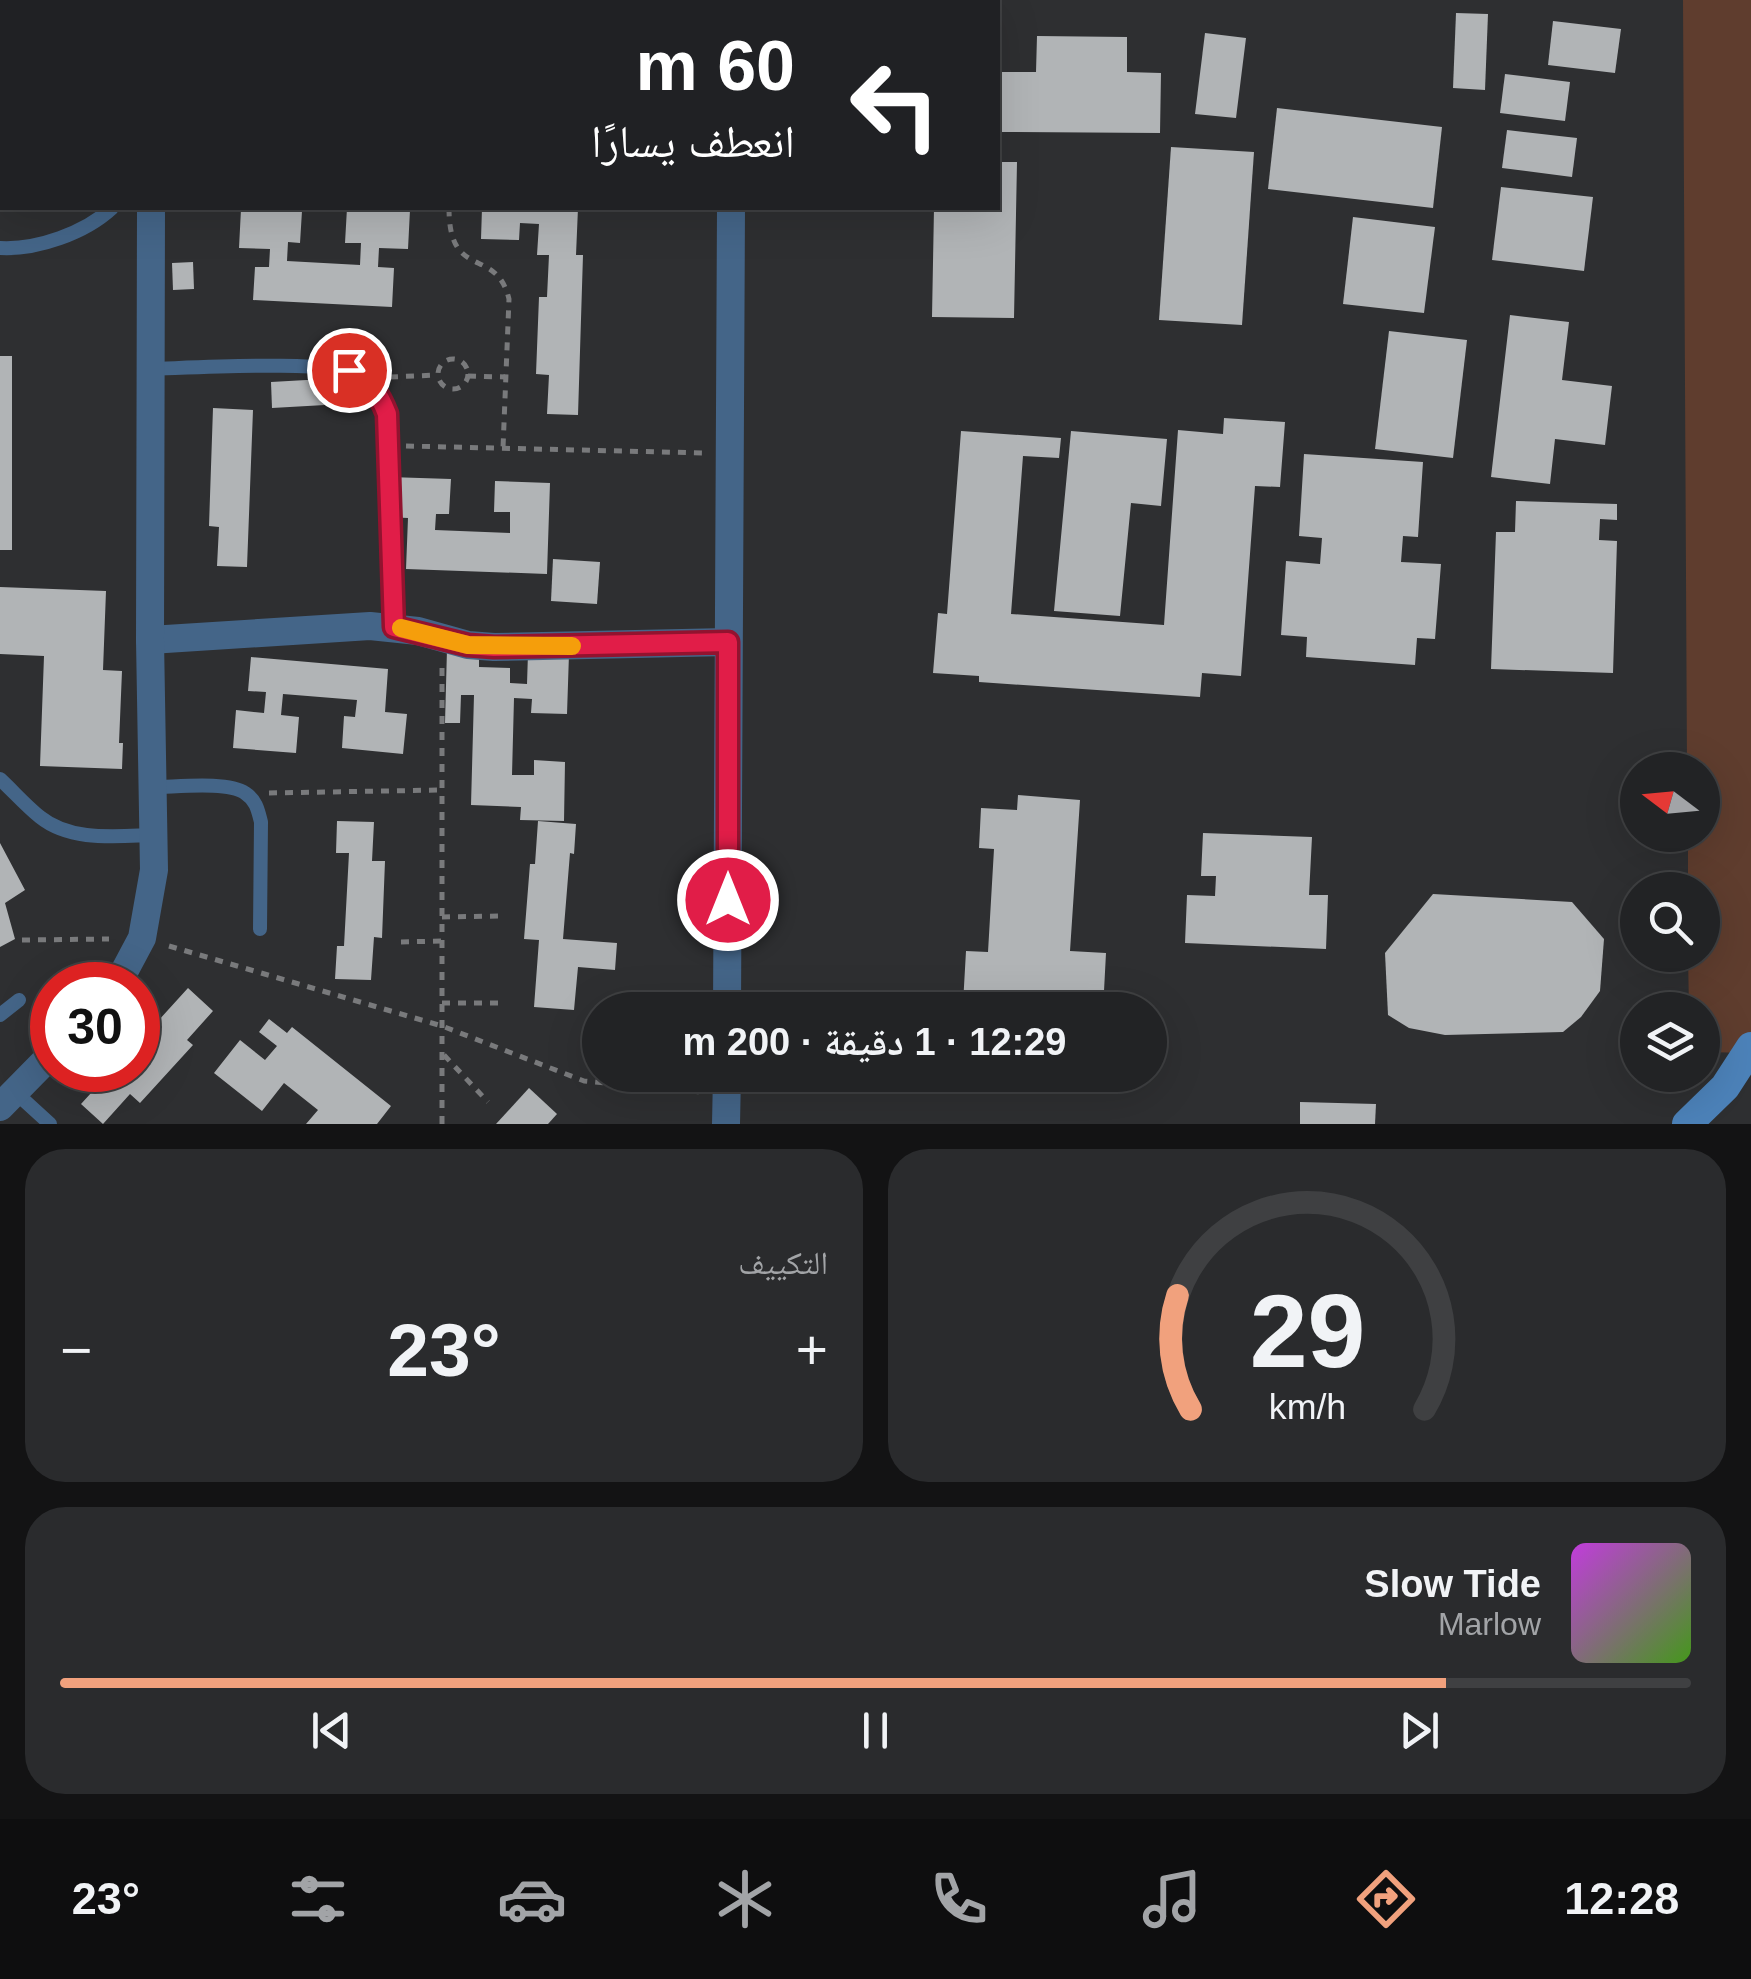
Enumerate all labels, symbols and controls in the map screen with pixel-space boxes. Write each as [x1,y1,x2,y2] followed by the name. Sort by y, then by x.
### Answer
[635,27,795,105] text: 60 m
[830,40,960,170] icon: left
[591,116,795,167] text: انعطف يسارًا
[307,328,392,413] pin
[322,343,377,398] icon: arrive
[1620,752,1720,852] north arrow
[1620,752,1720,1092] map controls
[676,848,780,952] position arrow
[1620,872,1720,972] button: search
[30,962,160,1092] speed limit sign: 30
[1620,992,1720,1092] button: layers
[682,1021,1067,1063] text: 12:29 · 1 دقيقة · 200 m
[738,1245,828,1281] text: التكييف
[1249,1273,1365,1389] text: 29
[387,1308,501,1392] text: 23°
[60,1319,92,1381] text: −
[796,1319,828,1381] text: +
[1268,1387,1346,1427] text: km/h
[1364,1563,1541,1605] text: Slow Tide
[1438,1606,1541,1642] text: Marlow
[304,1703,359,1758] icon: previous
[848,1703,903,1758] icon: pause
[1392,1703,1447,1758] icon: next
[283,1864,353,1934] icon: filters
[497,1864,567,1934] icon: car
[710,1864,780,1934] icon: climate
[924,1864,994,1934] icon: phone
[1137,1864,1207,1934] icon: music
[1351,1864,1421,1934] icon: directions
[72,1873,140,1924] text: 23°
[1564,1873,1679,1924] text: 12:28

